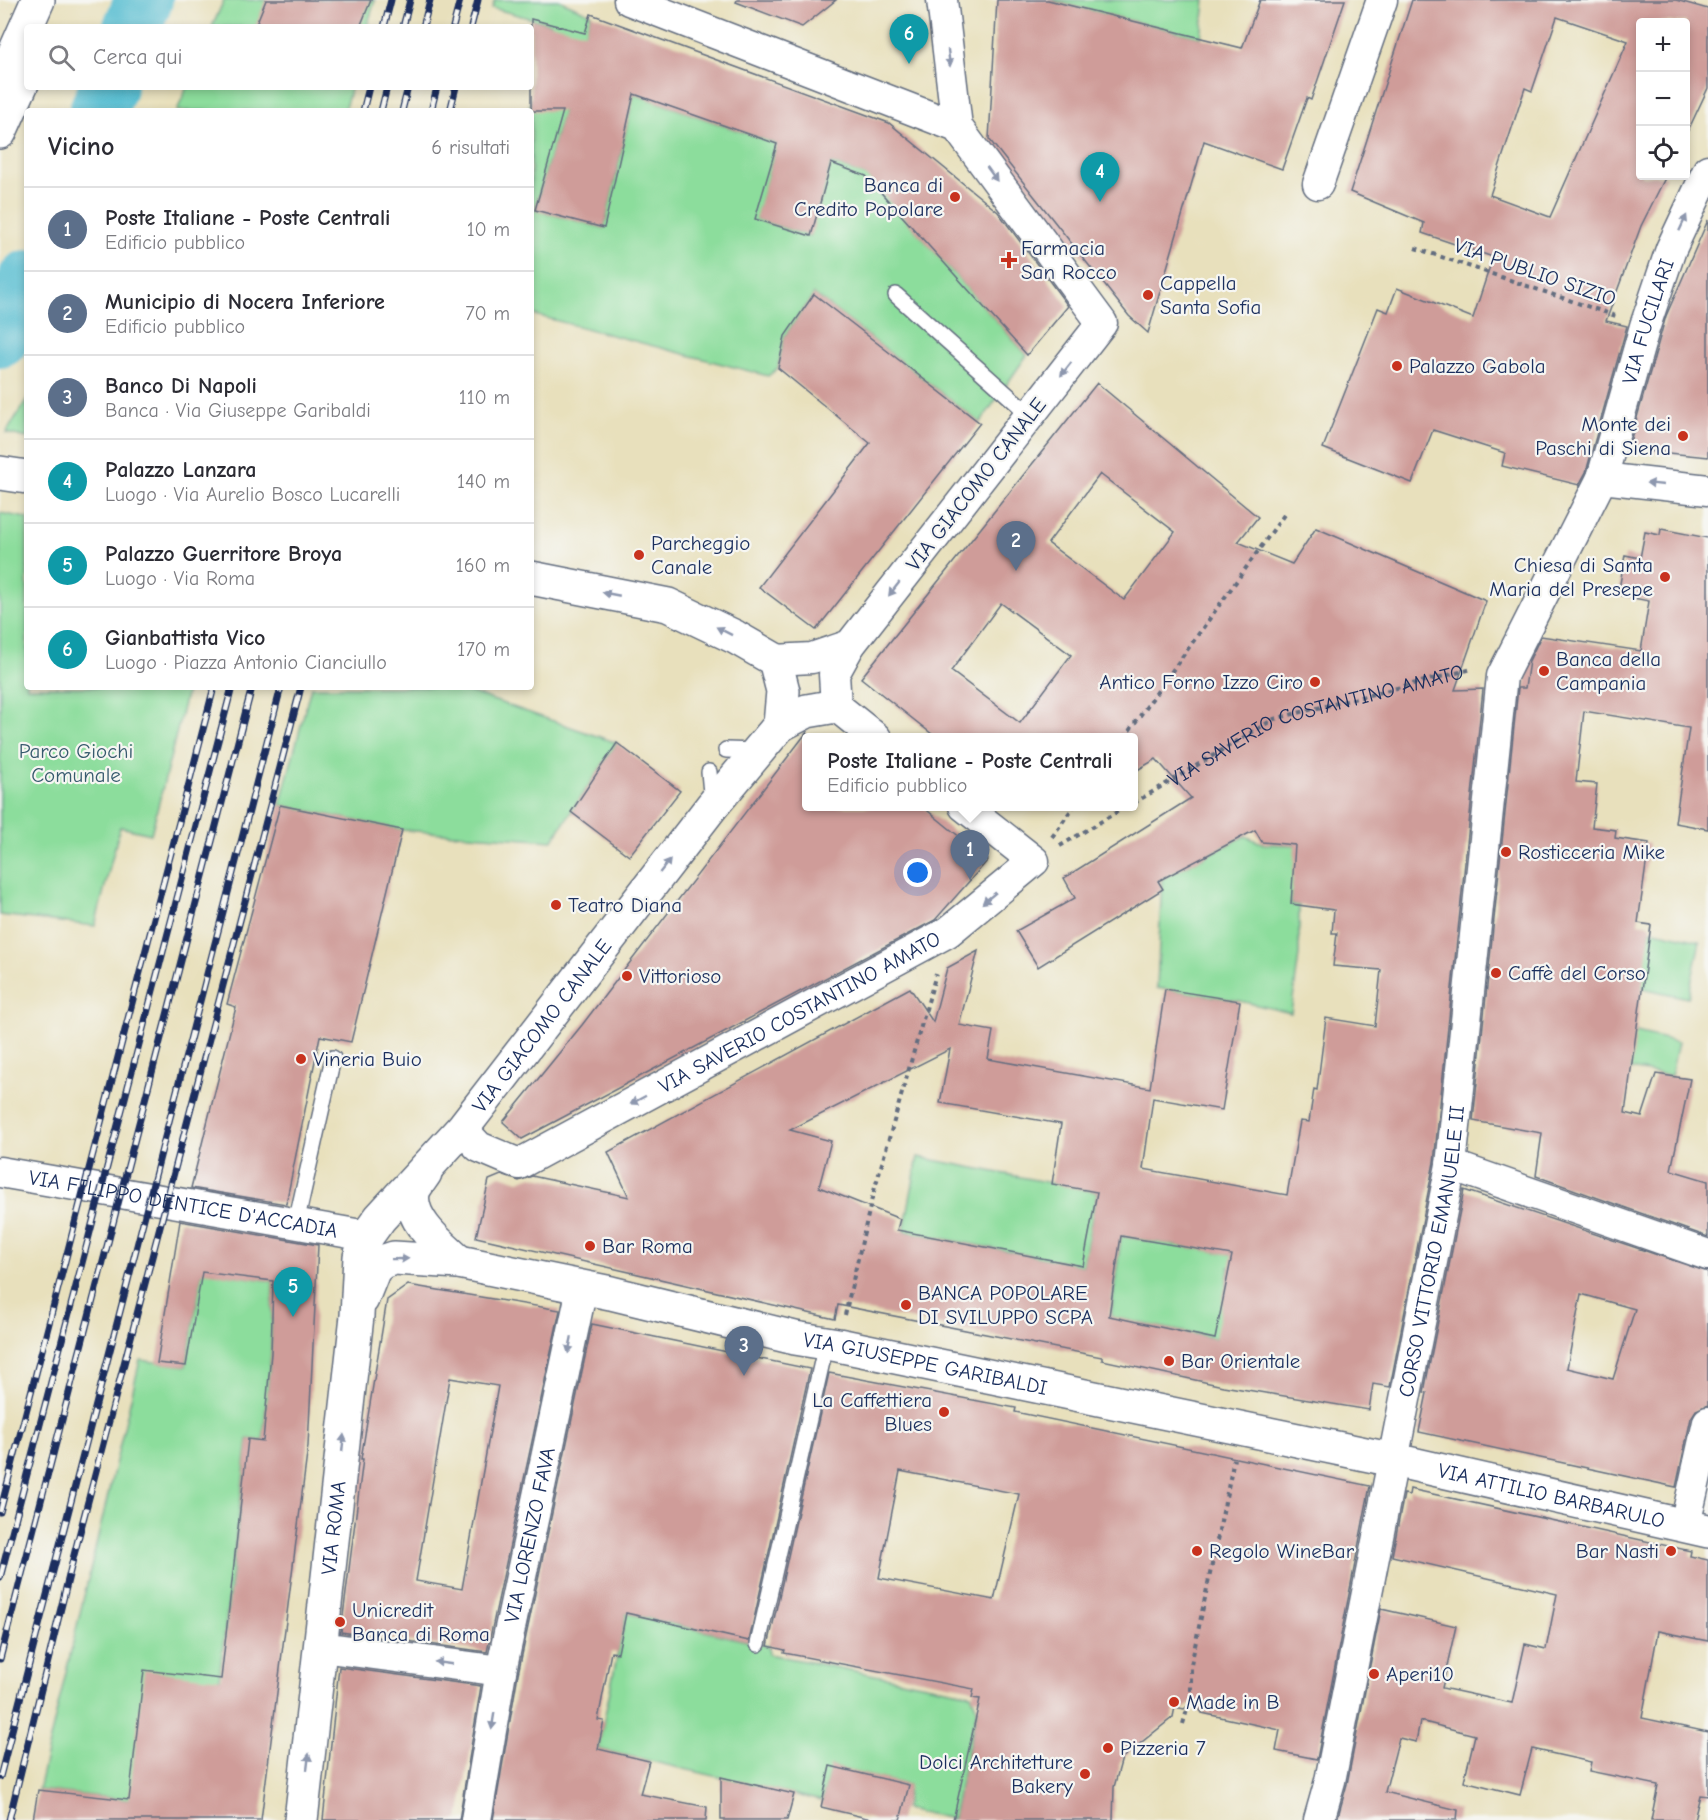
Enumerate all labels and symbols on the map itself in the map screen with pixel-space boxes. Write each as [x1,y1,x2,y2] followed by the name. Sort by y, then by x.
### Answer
[890,14,928,64] pin: 6
[944,49,954,68] one-way arrow
[1080,152,1120,202] pin: 4
[985,167,997,182] one-way arrow
[794,173,943,221] place label: Banca di Credito Popolare
[948,190,962,204] marker: Banca di Credito Popolare
[1679,214,1688,231] one-way arrow
[1451,233,1619,311] street label: VIA PUBLIO SIZIO
[1021,236,1117,284] place label: Farmacia San Rocco
[1002,253,1016,267] marker: Farmacia San Rocco
[1617,256,1679,387] street label: VIA FUCILARI
[1160,271,1261,319] place label: Cappella Santa Sofia
[1141,288,1155,302] marker: Cappella Santa Sofia
[1409,354,1546,378] place label: Palazzo Gabola
[1390,359,1404,373] marker: Palazzo Gabola
[1060,362,1072,377] one-way arrow
[901,393,1051,575] street label: VIA GIACOMO CANALE
[1535,412,1671,460] place label: Monte dei Paschi di Siena
[1676,429,1690,443] marker: Monte dei Paschi di Siena
[1645,479,1664,489] one-way arrow
[996,522,1036,571] pin: 2
[651,531,750,579] place label: Parcheggio Canale
[632,548,646,562] marker: Parcheggio Canale
[1489,553,1653,601] place label: Chiesa di Santa Maria del Presepe
[1658,570,1672,584] marker: Chiesa di Santa Maria del Presepe
[888,582,900,597] one-way arrow
[601,589,620,598] one-way arrow
[715,627,732,636] one-way arrow
[1556,647,1661,695] place label: Banca della Campania
[1164,660,1466,792] street label: VIA SAVERIO COSTANTINO AMATO
[1537,664,1551,678] marker: Banca della Campania
[1099,670,1303,694] place label: Antico Forno Izzo Ciro
[1308,675,1322,689] marker: Antico Forno Izzo Ciro
[19,739,133,787] park label: Parco Giochi Comunale
[950,830,990,880] pin: 1
[1518,840,1665,864] place label: Rosticceria Mike
[1499,845,1513,859] marker: Rosticceria Mike
[903,858,932,887] your location
[659,859,671,875] one-way arrow
[981,892,996,904] one-way arrow
[568,893,682,917] place label: Teatro Diana
[549,898,563,912] marker: Teatro Diana
[654,926,944,1098] street label: VIA SAVERIO COSTANTINO AMATO
[467,934,616,1117] street label: VIA GIACOMO CANALE
[1508,961,1646,985] place label: Caffè del Corso
[639,964,721,988] place label: Vittorioso
[1489,966,1503,980] marker: Caffè del Corso
[620,969,634,983] marker: Vittorioso
[313,1047,422,1071] place label: Vineria Buio
[294,1052,308,1066] marker: Vineria Buio
[629,1095,646,1105] one-way arrow
[1394,1104,1469,1399] street label: CORSO VITTORIO EMANUELE II
[27,1165,340,1243] street label: VIA FILIPPO DENTICE D'ACCADIA
[602,1234,693,1258] place label: Bar Roma
[583,1239,597,1253] marker: Bar Roma
[390,1254,409,1263] one-way arrow
[274,1268,312,1317] pin: 5
[918,1281,1093,1329] place label: BANCA POPOLARE DI SVILUPPO SCPA
[899,1298,913,1312] marker: BANCA POPOLARE DI SVILUPPO SCPA
[724,1326,764,1376] pin: 3
[801,1328,1049,1400] street label: VIA GIUSEPPE GARIBALDI
[564,1336,574,1354] one-way arrow
[1181,1349,1300,1373] place label: Bar Orientale
[1162,1354,1176,1368] marker: Bar Orientale
[812,1388,932,1436] place label: La Caffettiera Blues
[937,1405,951,1419] marker: La Caffettiera Blues
[338,1433,348,1452] one-way arrow
[500,1445,560,1625] street label: VIA LORENZO FAVA
[1436,1458,1667,1533] street label: VIA ATTILIO BARBARULO
[316,1480,351,1576] street label: VIA ROMA
[1209,1539,1355,1563] place label: Regolo WineBar
[1576,1539,1659,1563] place label: Bar Nasti
[1190,1544,1204,1558] marker: Regolo WineBar
[1664,1544,1678,1558] marker: Bar Nasti
[352,1598,490,1646] place label: Unicredit Banca di Roma
[333,1615,347,1629] marker: Unicredit Banca di Roma
[434,1659,453,1668] one-way arrow
[1386,1662,1454,1686] place label: Aperi10
[1367,1667,1381,1681] marker: Aperi10
[1186,1690,1280,1714] place label: Made in B
[1167,1695,1181,1709] marker: Made in B
[488,1712,497,1731] one-way arrow
[1120,1736,1206,1760] place label: Pizzeria 7
[1101,1741,1115,1755] marker: Pizzeria 7
[919,1750,1074,1798] place label: Dolci Architetture Bakery
[303,1752,313,1771] one-way arrow
[1078,1767,1092,1781] marker: Dolci Architetture Bakery

